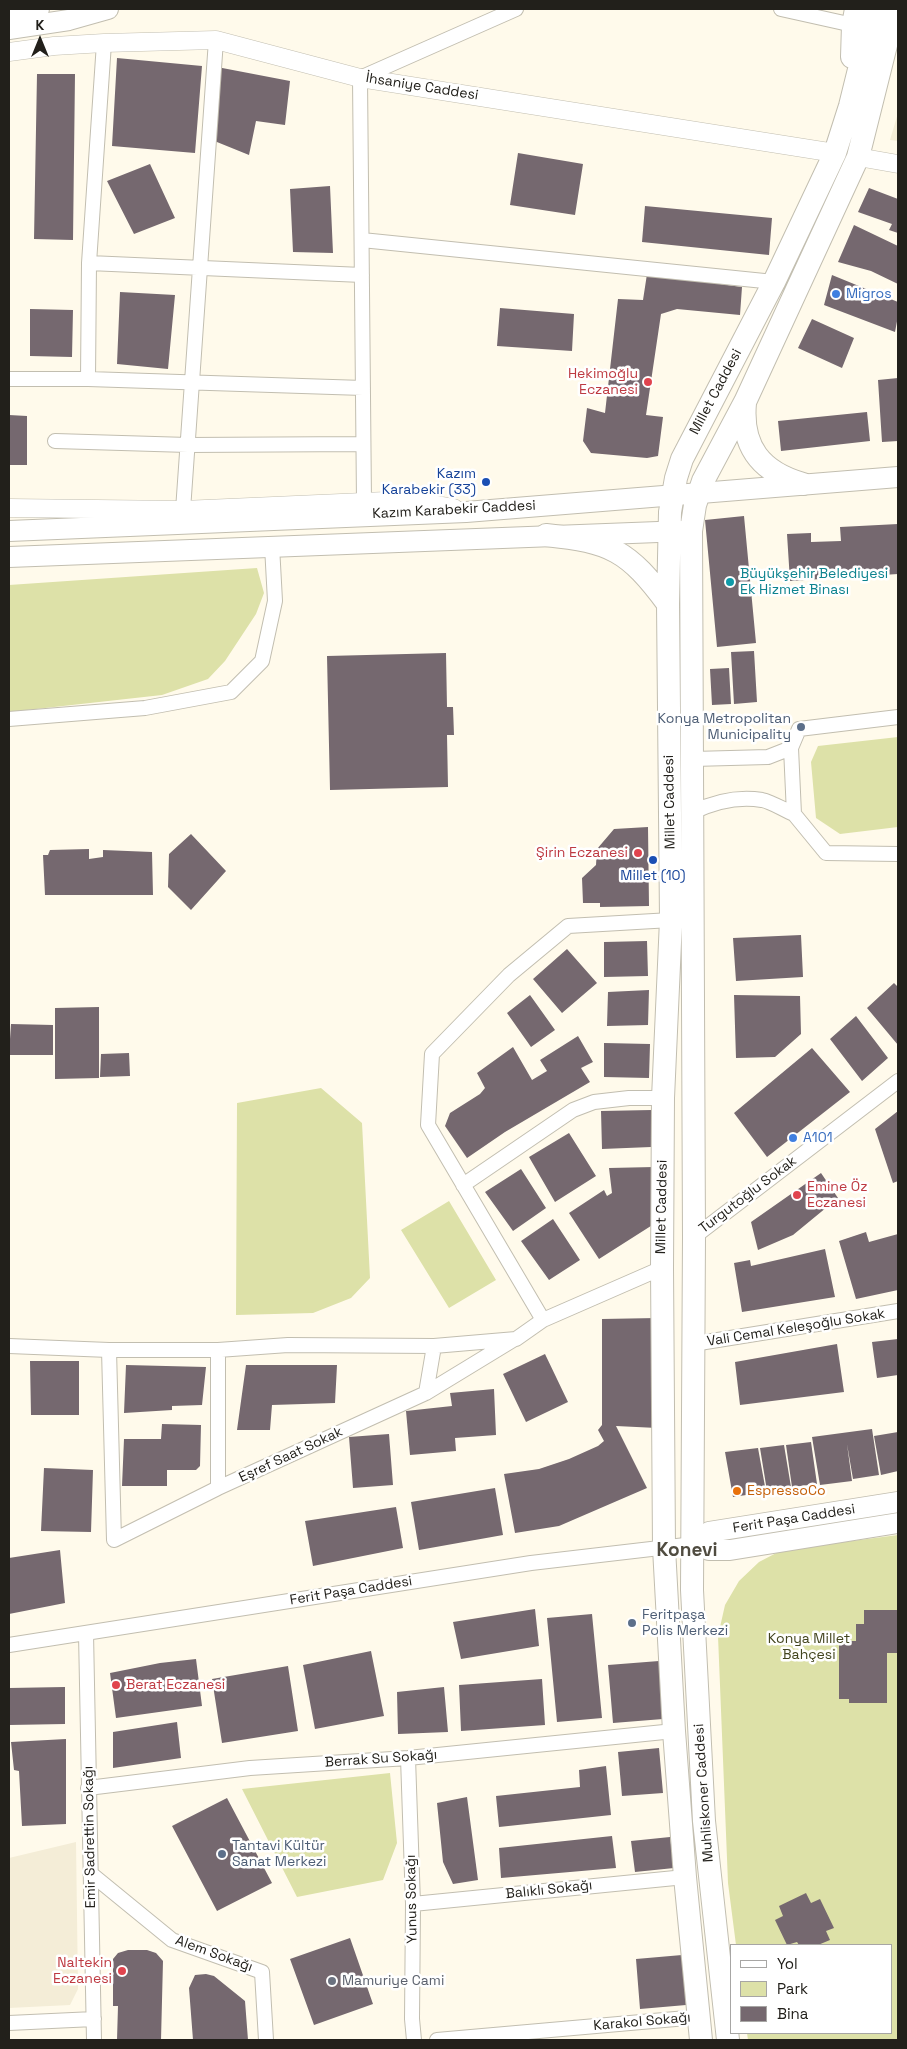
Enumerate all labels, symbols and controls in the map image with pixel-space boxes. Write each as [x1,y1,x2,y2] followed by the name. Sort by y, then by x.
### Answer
[15,15,65,65] north arrow
[36,16,44,34] text: K
[364,70,480,104] street label: İhsaniye Caddesi
[846,286,892,302] place label: Migros
[830,288,842,300] marker: Migros
[686,346,746,438] street label: Millet Caddesi
[568,366,638,398] place label: Hekimoğlu Eczanesi
[642,376,654,388] marker: Hekimoğlu Eczanesi
[382,466,476,498] place label: Kazım Karabekir (33)
[480,476,492,488] marker: Kazım Karabekir (33)
[372,497,536,523] street label: Kazım Karabekir Caddesi
[740,566,888,598] place label: Büyükşehir Belediyesi Ek Hizmet Binası
[724,576,736,588] marker: Büyükşehir Belediyesi Ek Hizmet Binası
[658,711,791,744] place label: Konya Metropolitan Municipality
[795,721,807,733] marker: Konya Metropolitan Municipality
[661,755,679,849] street label: Millet Caddesi
[536,845,628,861] place label: Şirin Eczanesi
[632,847,644,859] marker: Şirin Eczanesi
[647,854,659,866] marker: Millet (10)
[620,868,686,884] place label: Millet (10)
[803,1130,832,1146] place label: A101
[787,1132,799,1144] marker: A101
[696,1153,800,1237] street label: Turgutoğlu Sokak
[653,1160,671,1254] street label: Millet Caddesi
[807,1179,867,1212] place label: Emine Öz Eczanesi
[791,1189,803,1201] marker: Emine Öz Eczanesi
[706,1306,886,1350] street label: Vali Cemal Keleşoğlu Sokak
[236,1424,346,1486] street label: Eşref Saat Sokak
[747,1483,826,1499] place label: EspressoCo
[731,1485,743,1497] marker: EspressoCo
[732,1501,856,1537] street label: Ferit Paşa Caddesi
[656,1540,718,1562] district label: Konevi
[289,1573,413,1609] street label: Ferit Paşa Caddesi
[642,1607,728,1640] place label: Feritpaşa Polis Merkezi
[626,1617,638,1629] marker: Feritpaşa Polis Merkezi
[768,1631,850,1664] park label: Konya Millet Bahçesi
[126,1677,225,1693] place label: Berat Eczanesi
[110,1679,122,1691] marker: Berat Eczanesi
[691,1723,717,1863] street label: Muhliskoner Caddesi
[324,1747,438,1771] street label: Berrak Su Sokağı
[80,1766,100,1908] street label: Emir Sadrettin Sokağı
[232,1838,326,1870] place label: Tantavi Kültür Sanat Merkezi
[216,1848,228,1860] marker: Tantavi Kültür Sanat Merkezi
[403,1854,421,1944] street label: Yunus Sokağı
[505,1877,593,1903] street label: Balıklı Sokağı
[173,1932,255,1976] street label: Alem Sokağı
[730,1944,892,2034] legend
[777,1954,798,1973] text: Yol
[53,1955,112,1988] place label: Naltekin Eczanesi
[116,1965,128,1977] marker: Naltekin Eczanesi
[342,1973,444,1989] place label: Mamuriye Cami
[326,1975,338,1987] marker: Mamuriye Cami
[777,1979,808,1998] text: Park
[777,2004,808,2023] text: Bina
[593,2009,691,2035] street label: Karakol Sokağı

